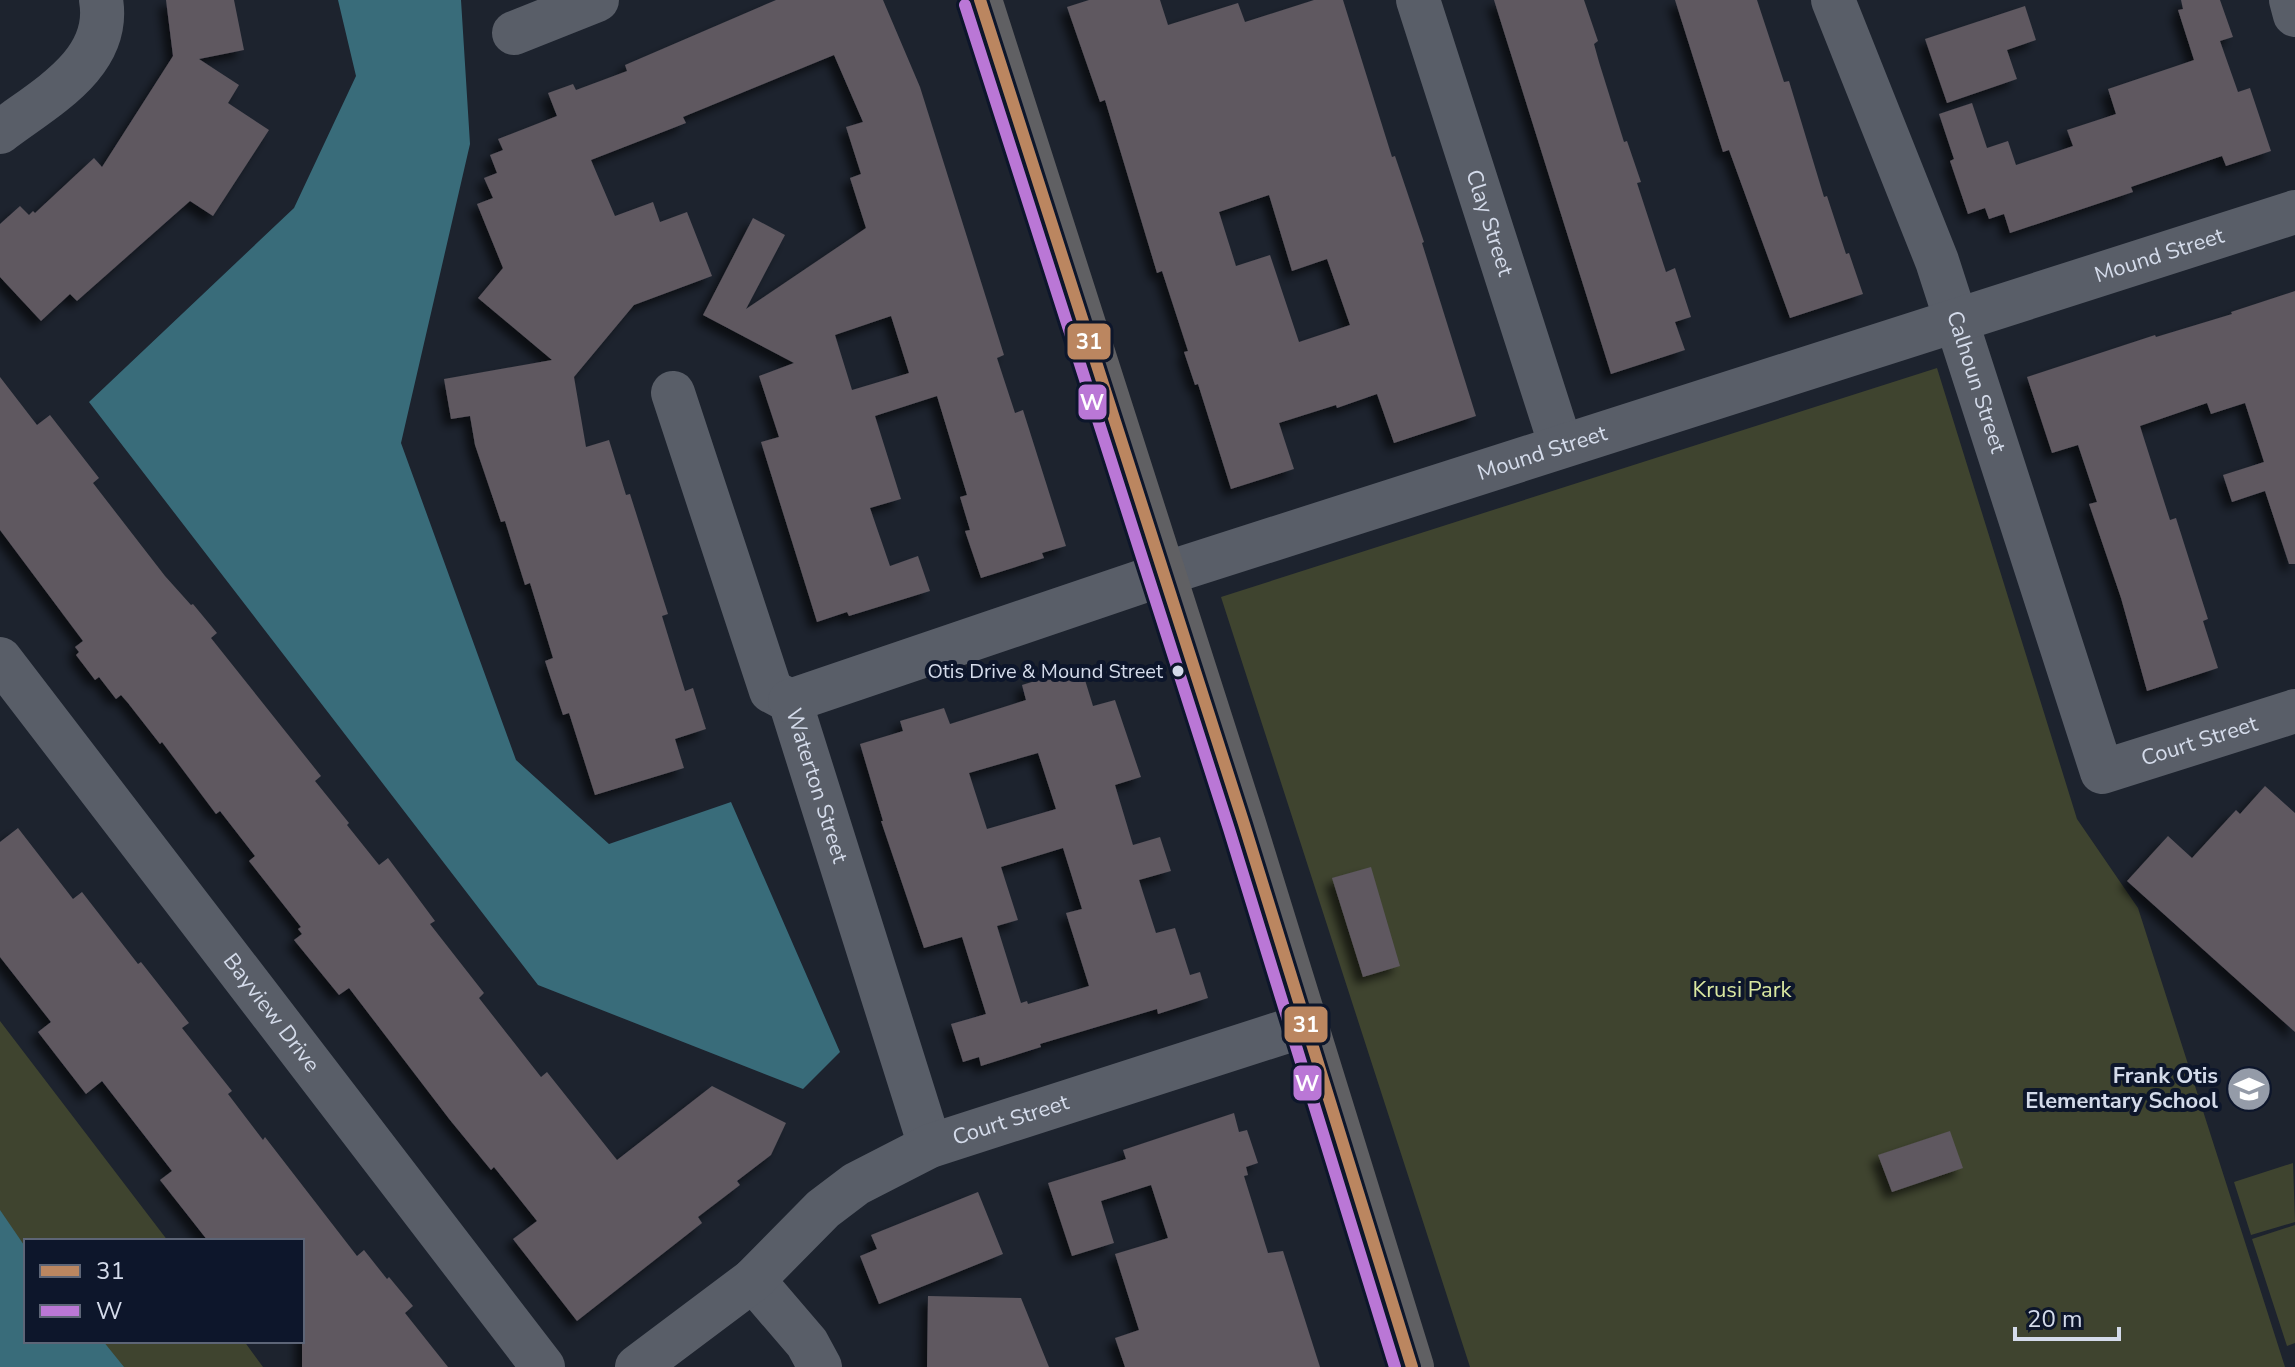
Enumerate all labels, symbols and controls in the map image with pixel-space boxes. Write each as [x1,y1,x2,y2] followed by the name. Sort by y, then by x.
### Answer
[1458,166,1521,280] street label: Clay Street
[2091,221,2228,290] street label: Mound Street
[1939,307,2013,457] street label: Calhoun Street
[1066,322,1112,361] line badge: 31
[1076,327,1102,357] text: 31
[1077,383,1108,421] line badge: W
[1080,388,1105,418] text: W
[1474,418,1611,488] street label: Mound Street
[928,658,1164,685] place label: Otis Drive & Mound Street
[1170,663,1186,679] marker: Otis Drive & Mound Street
[778,705,855,867] street label: Waterton Street
[2137,709,2262,774] street label: Court Street
[216,947,327,1079] street label: Bayview Drive
[1692,975,1793,1005] park label: Krusi Park
[1283,1005,1329,1044] line badge: 31
[1293,1010,1319,1040] text: 31
[2025,1061,2218,1116] place label: Frank Otis Elementary School
[1292,1064,1323,1102] line badge: W
[2225,1065,2273,1113] school or university icon: Frank Otis Elementary School
[1295,1069,1320,1099] text: W
[949,1087,1073,1153] street label: Court Street
[24,1239,304,1343] legend
[96,1255,125,1287] text: 31
[2015,1291,2119,1341] scale bar
[96,1295,122,1327] text: W
[2027,1303,2083,1335] text: 20 m

